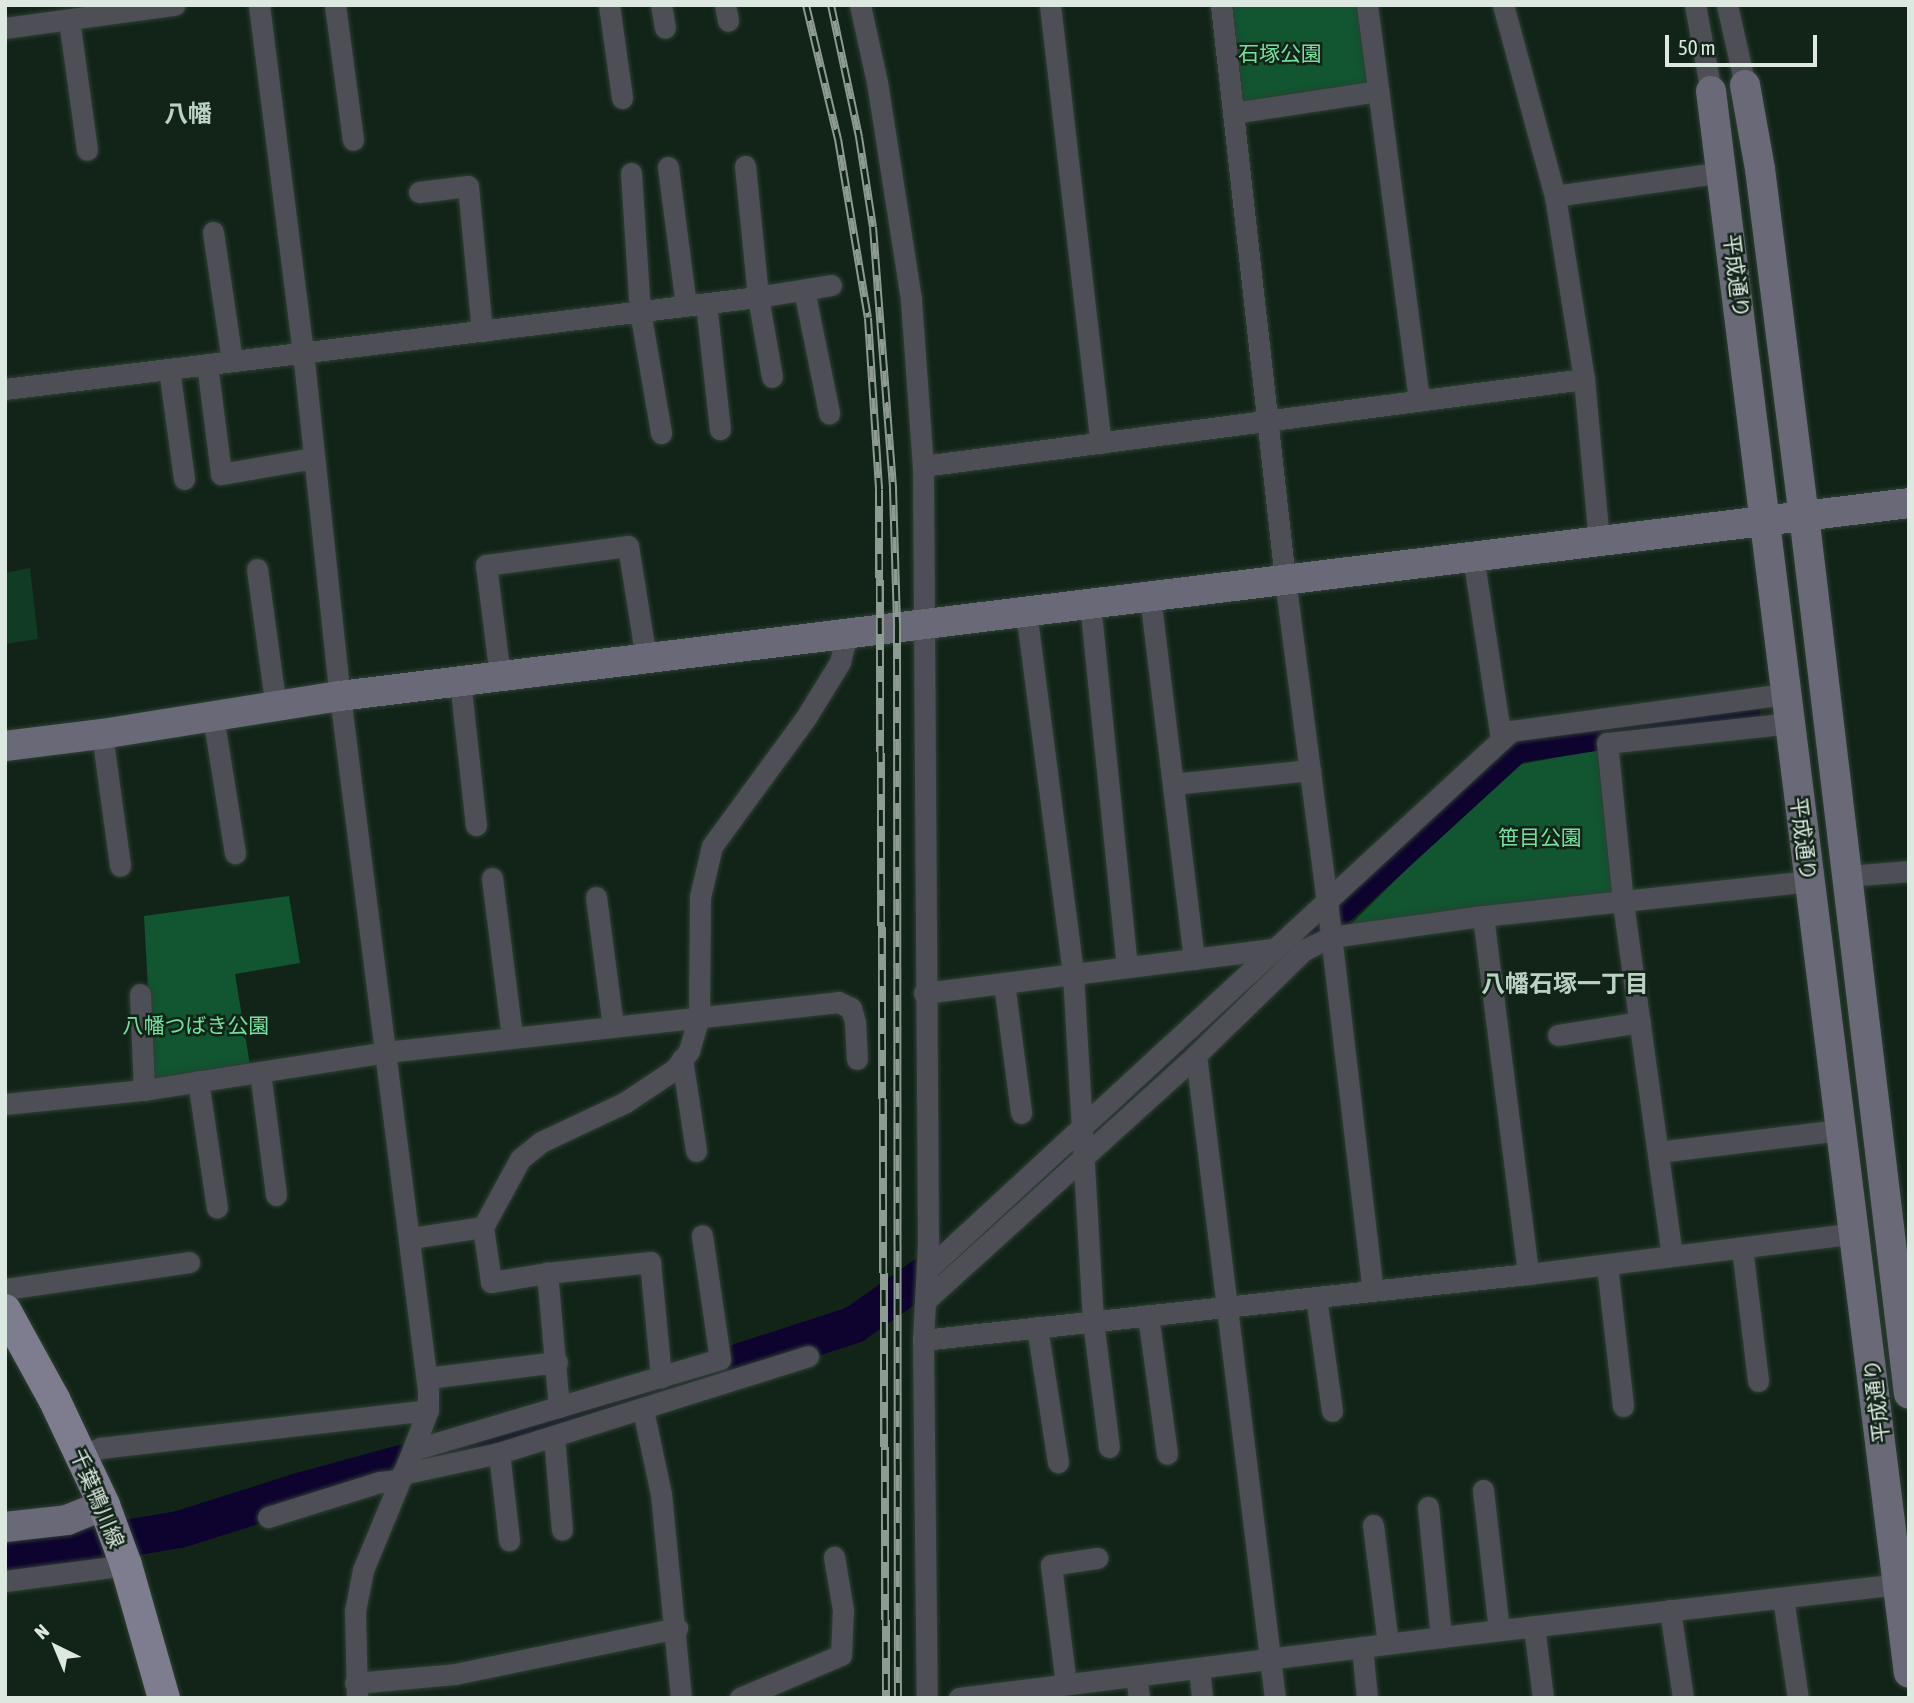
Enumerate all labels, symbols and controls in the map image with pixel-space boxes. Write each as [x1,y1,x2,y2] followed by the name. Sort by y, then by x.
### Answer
[1669,21,1821,65] scale bar
[1678,35,1716,59] text: 50 m
[1238,40,1322,66] park label: 石塚公園
[164,100,212,128] district label: 八幡
[1719,233,1755,319] street label: 平成通り
[1786,796,1822,882] street label: 平成通り
[1498,824,1582,850] park label: 笹目公園
[1481,970,1649,998] district label: 八幡石塚一丁目
[123,1012,269,1038] park label: 八幡つばき公園
[1858,1358,1894,1444] street label: 平成通り
[66,1445,130,1551] street label: 千葉鴨川線
[21,1612,91,1682] north arrow
[30,1620,53,1644] text: N

